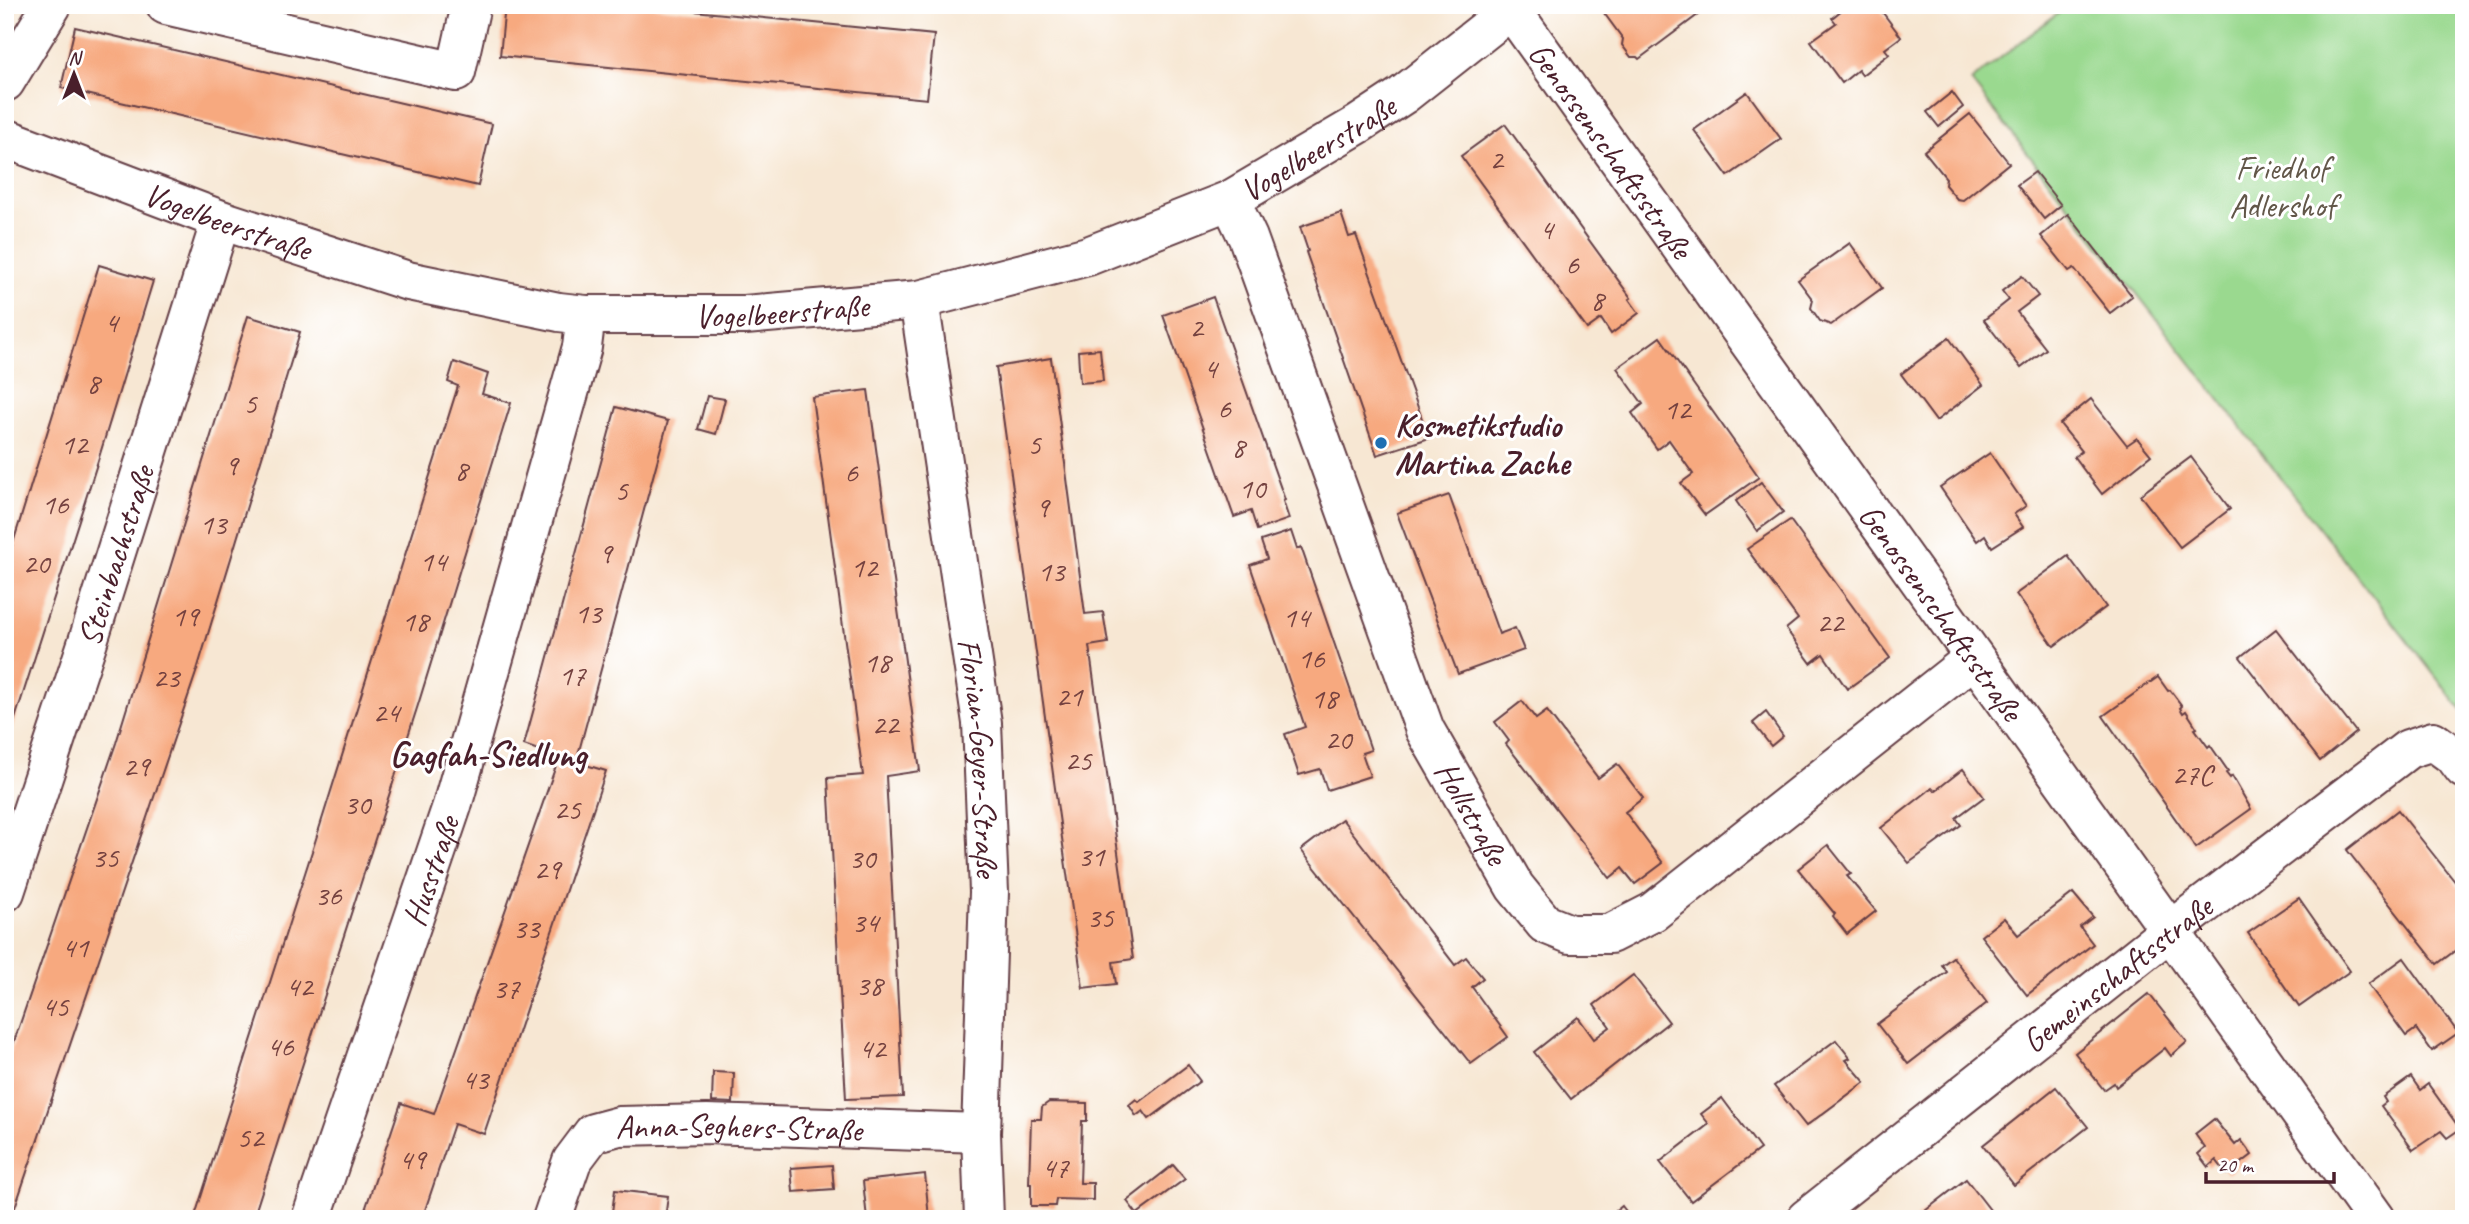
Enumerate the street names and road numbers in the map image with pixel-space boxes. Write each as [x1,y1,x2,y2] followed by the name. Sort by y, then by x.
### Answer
[1519,34,1704,269] street label: Genossenschaftsstraße
[1233,84,1406,211] street label: Vogelbeerstraße
[138,173,319,271] street label: Vogelbeerstraße
[695,284,873,337] street label: Vogelbeerstraße
[68,458,165,651] street label: Steinbachstraße
[1849,496,2034,731] street label: Genossenschaftsstraße
[948,636,1008,880] street label: Florian-Geyer-Straße
[1425,754,1519,874] street label: Hollstraße
[393,809,470,931] street label: Husstraße
[2013,885,2223,1062] street label: Gemeinschaftsstraße
[615,1104,865,1151] street label: Anna-Seghers-Straße

